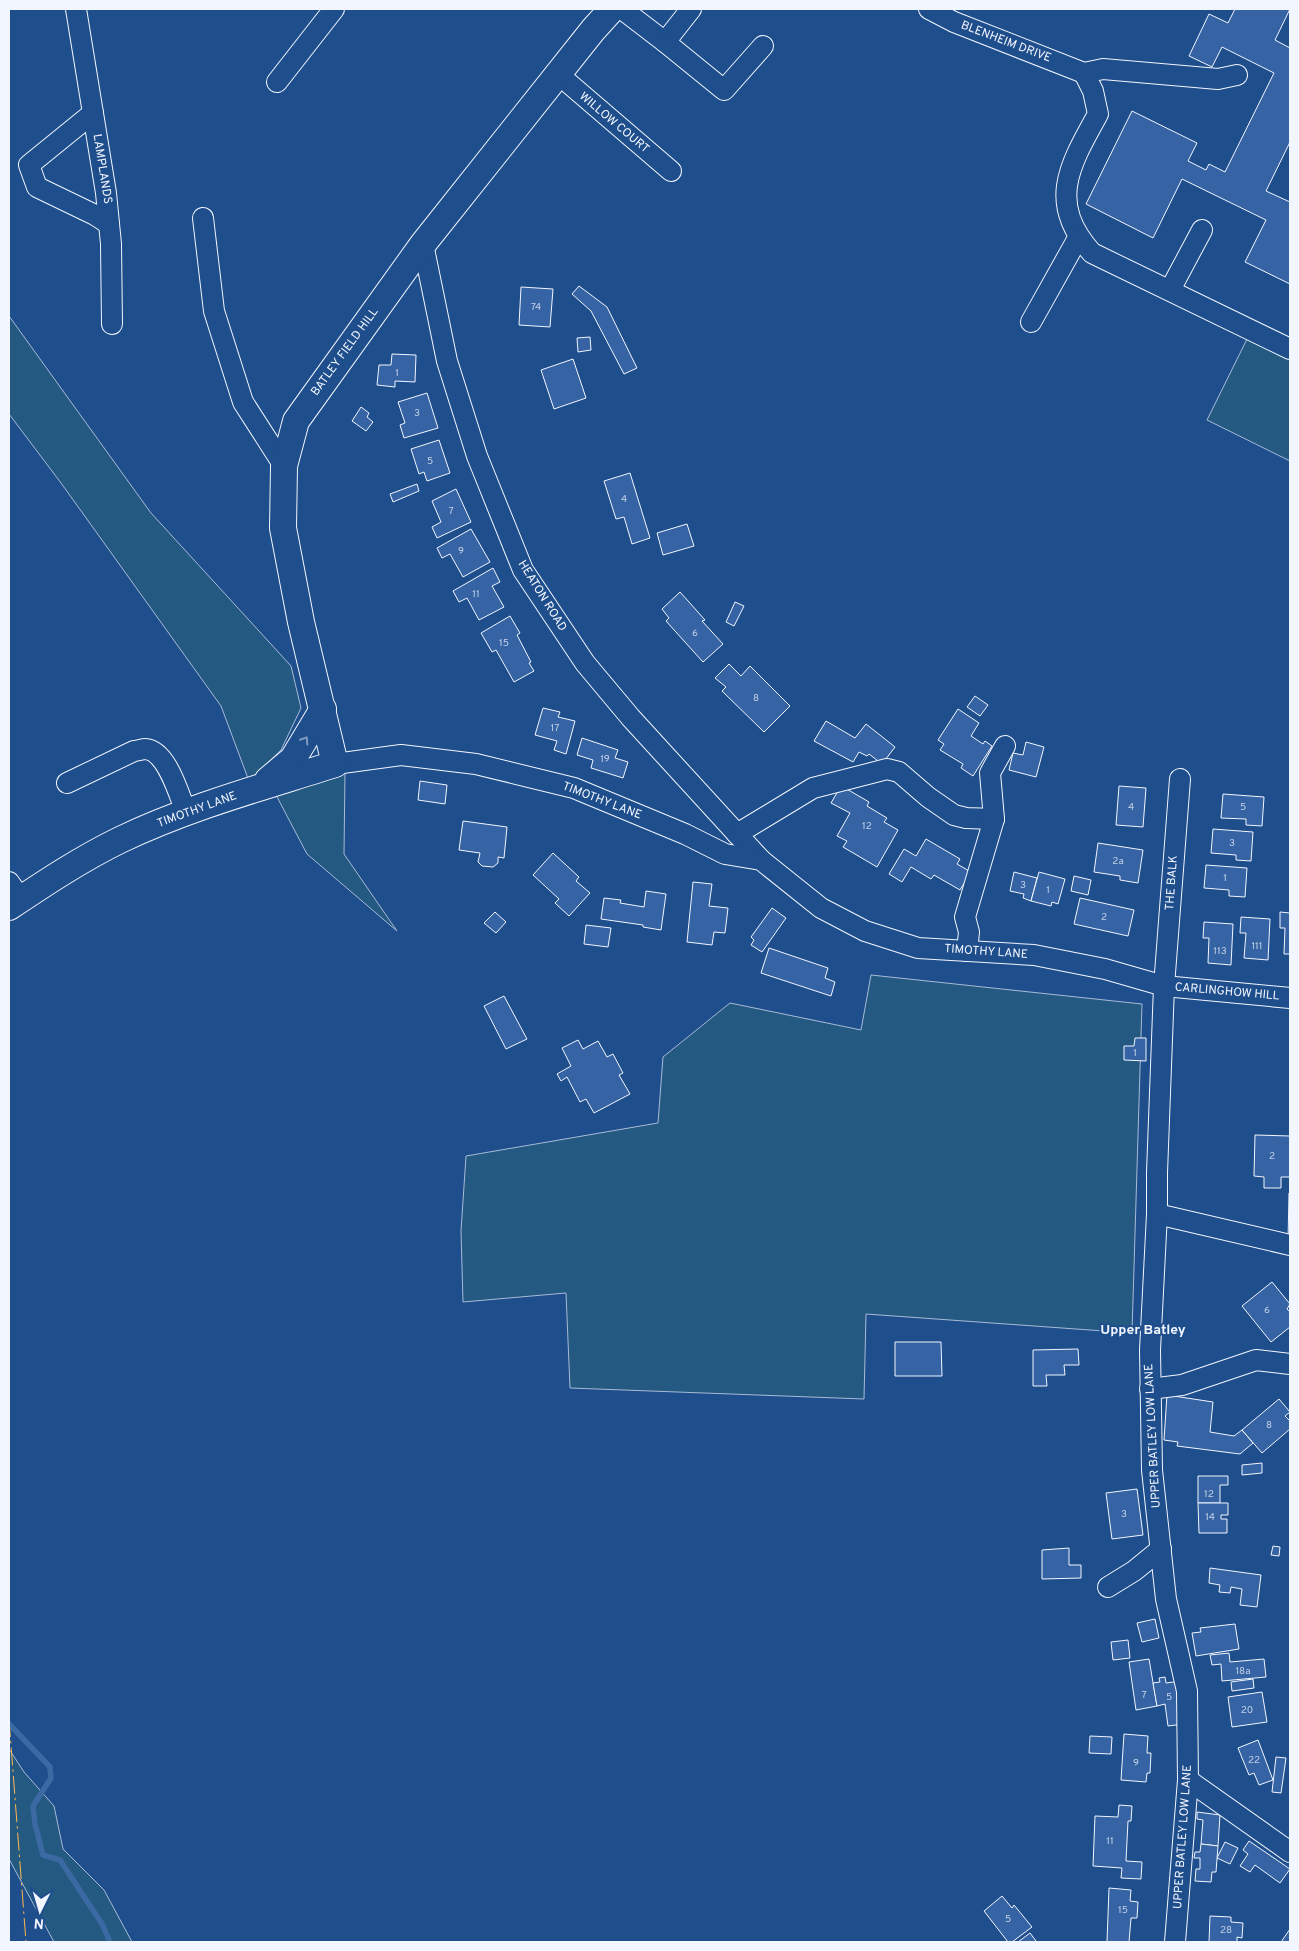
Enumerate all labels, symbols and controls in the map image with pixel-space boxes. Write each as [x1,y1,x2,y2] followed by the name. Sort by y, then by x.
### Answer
[959,17,1053,67] street label: BLENHEIM DRIVE
[575,89,653,157] street label: WILLOW COURT
[89,133,115,205] street label: LAMPLANDS
[531,301,541,314] house number: 74
[308,305,383,399] street label: BATLEY FIELD HILL
[395,367,399,380] house number: 1
[414,407,420,420] house number: 3
[427,455,433,468] house number: 5
[621,493,627,506] house number: 4
[448,505,454,518] house number: 7
[458,545,464,558] house number: 9
[514,557,570,635] street label: HEATON ROAD
[472,588,480,601] house number: 11
[692,627,698,640] house number: 6
[499,637,509,650] house number: 15
[753,692,759,705] house number: 8
[551,722,559,735] house number: 17
[299,736,308,746] one-way arrow
[600,753,610,766] house number: 19
[560,779,644,823] street label: TIMOTHY LANE
[155,788,239,832] street label: TIMOTHY LANE
[1128,801,1134,814] house number: 4
[1240,801,1246,814] house number: 5
[862,820,872,833] house number: 12
[1229,837,1235,850] house number: 3
[1112,855,1124,868] house number: 2a
[1162,855,1182,911] street label: THE BALK
[1223,872,1227,885] house number: 1
[1020,879,1026,892] house number: 3
[1046,884,1050,897] house number: 1
[1101,911,1107,924] house number: 2
[1251,940,1263,953] house number: 111
[944,941,1028,963] street label: TIMOTHY LANE
[1213,945,1227,958] house number: 113
[1174,979,1280,1005] street label: CARLINGHOW HILL
[1133,1047,1137,1060] house number: 1
[1269,1150,1275,1163] house number: 2
[1264,1304,1270,1317] house number: 6
[1100,1322,1186,1339] district label: Upper Batley
[1141,1363,1165,1509] street label: UPPER BATLEY LOW LANE
[1266,1419,1272,1432] house number: 8
[1204,1488,1214,1501] house number: 12
[1121,1508,1127,1521] house number: 3
[1205,1511,1215,1524] house number: 14
[1235,1665,1251,1678] house number: 18a
[1141,1689,1147,1702] house number: 7
[1166,1691,1172,1704] house number: 5
[1241,1704,1253,1717] house number: 20
[1248,1754,1260,1767] house number: 22
[1133,1757,1139,1770] house number: 9
[1170,1764,1196,1910] street label: UPPER BATLEY LOW LANE
[1106,1835,1114,1848] house number: 11
[15,1886,65,1936] north arrow
[1118,1904,1128,1917] house number: 15
[1005,1913,1011,1926] house number: 5
[33,1914,45,1931] text: N
[1220,1924,1232,1937] house number: 28

